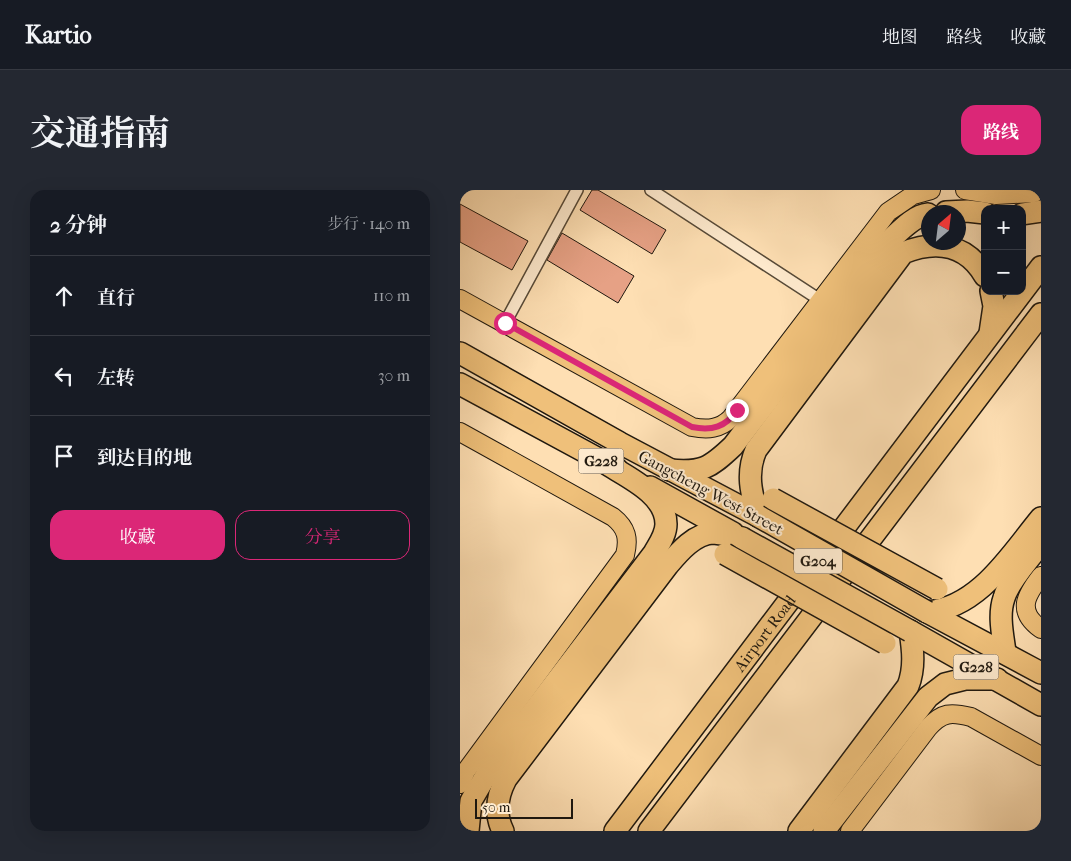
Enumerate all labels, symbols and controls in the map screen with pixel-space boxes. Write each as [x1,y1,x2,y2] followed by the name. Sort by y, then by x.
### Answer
[25,21,92,49] text: Kartio
[882,27,918,48] text: 地图
[946,27,982,48] text: 路线
[1010,27,1046,48] text: 收藏
[961,105,1041,155] button: 路线
[30,113,170,154] text: 交通指南
[921,205,966,250] north arrow
[981,205,1026,295] map controls
[981,205,1026,250] button: +
[50,213,107,237] text: 2 分钟
[327,214,410,233] text: 步行 · 140 m
[981,250,1026,295] button: −
[50,282,78,310] icon: ahead
[373,286,410,305] text: 110 m
[97,287,135,309] text: 直行
[494,312,517,335] route start
[50,362,78,390] icon: left
[378,366,410,385] text: 30 m
[97,367,135,389] text: 左转
[726,399,749,422] route end
[50,442,78,470] icon: arrive
[635,446,787,539] street label: Gangcheng West Street
[97,447,192,469] text: 到达目的地
[578,448,624,474] road number: G228
[50,510,225,560] button: 收藏
[235,510,410,560] button: 分享
[794,548,842,574] road number: G204
[729,591,800,676] street label: Airport Road
[954,654,998,680] road number: G228
[475,796,572,819] scale bar
[482,799,510,816] text: 50 m

